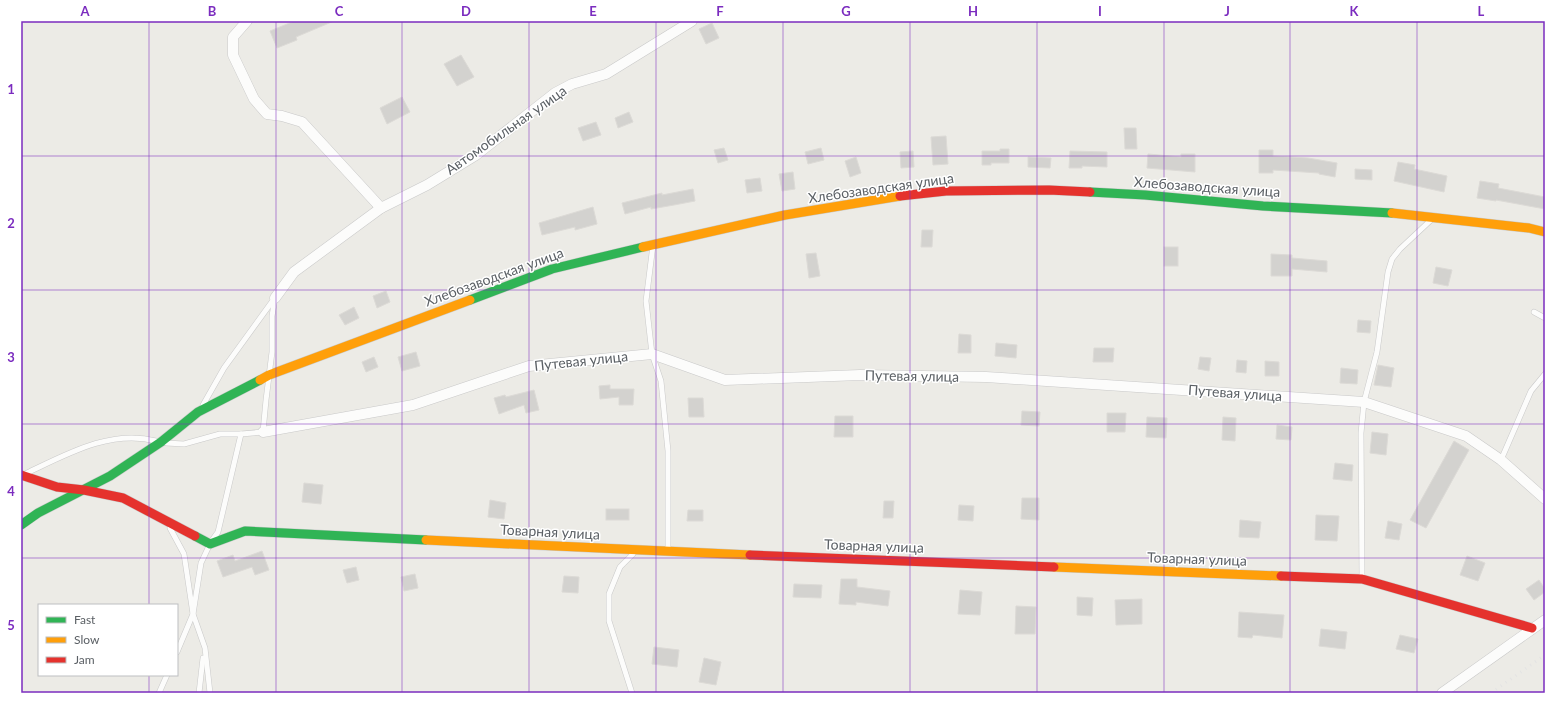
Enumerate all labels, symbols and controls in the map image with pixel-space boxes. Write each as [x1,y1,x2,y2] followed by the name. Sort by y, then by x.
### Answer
[79,3,90,19] text: A
[208,3,217,19] text: B
[335,3,344,19] text: C
[461,3,471,19] text: D
[589,3,597,19] text: E
[716,3,724,19] text: F
[841,3,851,19] text: G
[968,3,978,19] text: H
[1098,3,1102,19] text: I
[1224,3,1230,19] text: J
[1350,3,1360,19] text: K
[1478,3,1485,19] text: L
[7,81,15,97] text: 1
[442,81,569,178] street label: Автомобильная улица
[807,169,955,206] street label: Хлебозаводская улица
[1133,173,1281,200] street label: Хлебозаводская улица
[7,215,15,231] text: 2
[422,243,566,310] street label: Хлебозаводская улица
[533,347,629,374] street label: Путевая улица
[7,349,15,365] text: 3
[865,366,959,385] street label: Путевая улица
[1187,381,1283,404] street label: Путевая улица
[7,483,15,499] text: 4
[500,520,600,543] street label: Товарная улица
[824,535,924,556] street label: Товарная улица
[1147,548,1247,569] street label: Товарная улица
[38,604,178,676] legend
[74,612,96,627] text: Fast
[7,617,15,633] text: 5
[74,632,100,647] text: Slow
[74,652,95,667] text: Jam

